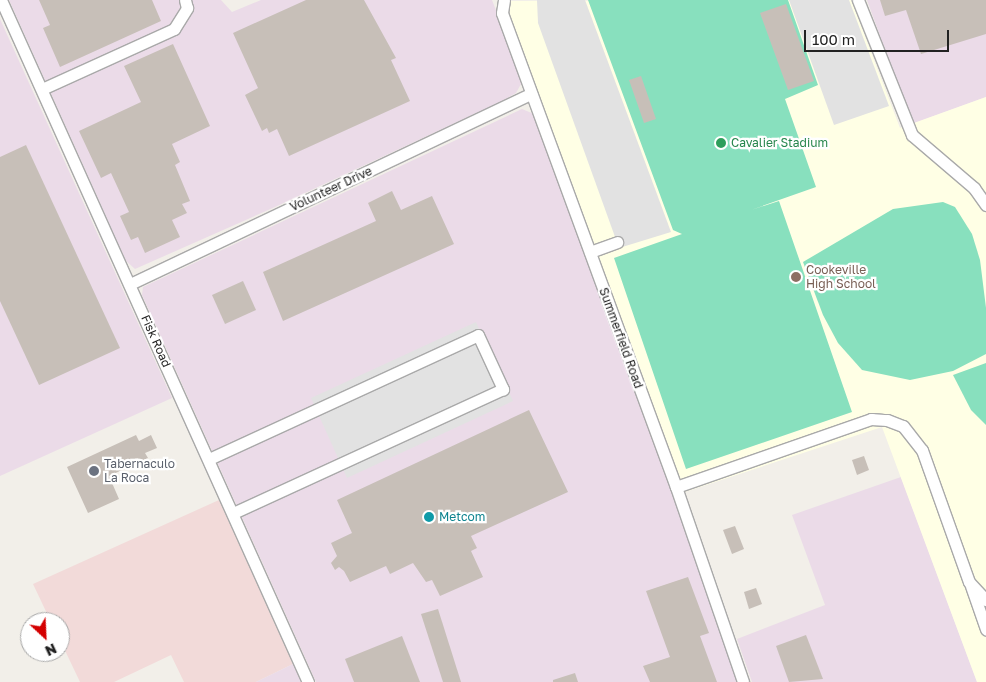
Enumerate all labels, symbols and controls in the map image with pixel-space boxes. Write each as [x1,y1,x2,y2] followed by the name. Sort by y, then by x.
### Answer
[806,20,951,52] scale bar
[812,30,855,48] text: 100 m
[731,136,828,150] place label: Cavalier Stadium
[715,137,727,149] marker: Cavalier Stadium
[288,164,374,214] street label: Volunteer Drive
[806,263,876,291] place label: Cookeville High School
[790,271,802,283] marker: Cookeville High School
[596,286,646,390] street label: Summerfield Road
[138,313,174,369] street label: Fisk Road
[104,457,175,485] place label: Tabernaculo La Roca
[88,465,100,477] marker: Tabernaculo La Roca
[439,510,485,524] place label: Metcom
[423,511,435,523] marker: Metcom
[20,612,70,662] north arrow
[43,640,60,660] text: N

